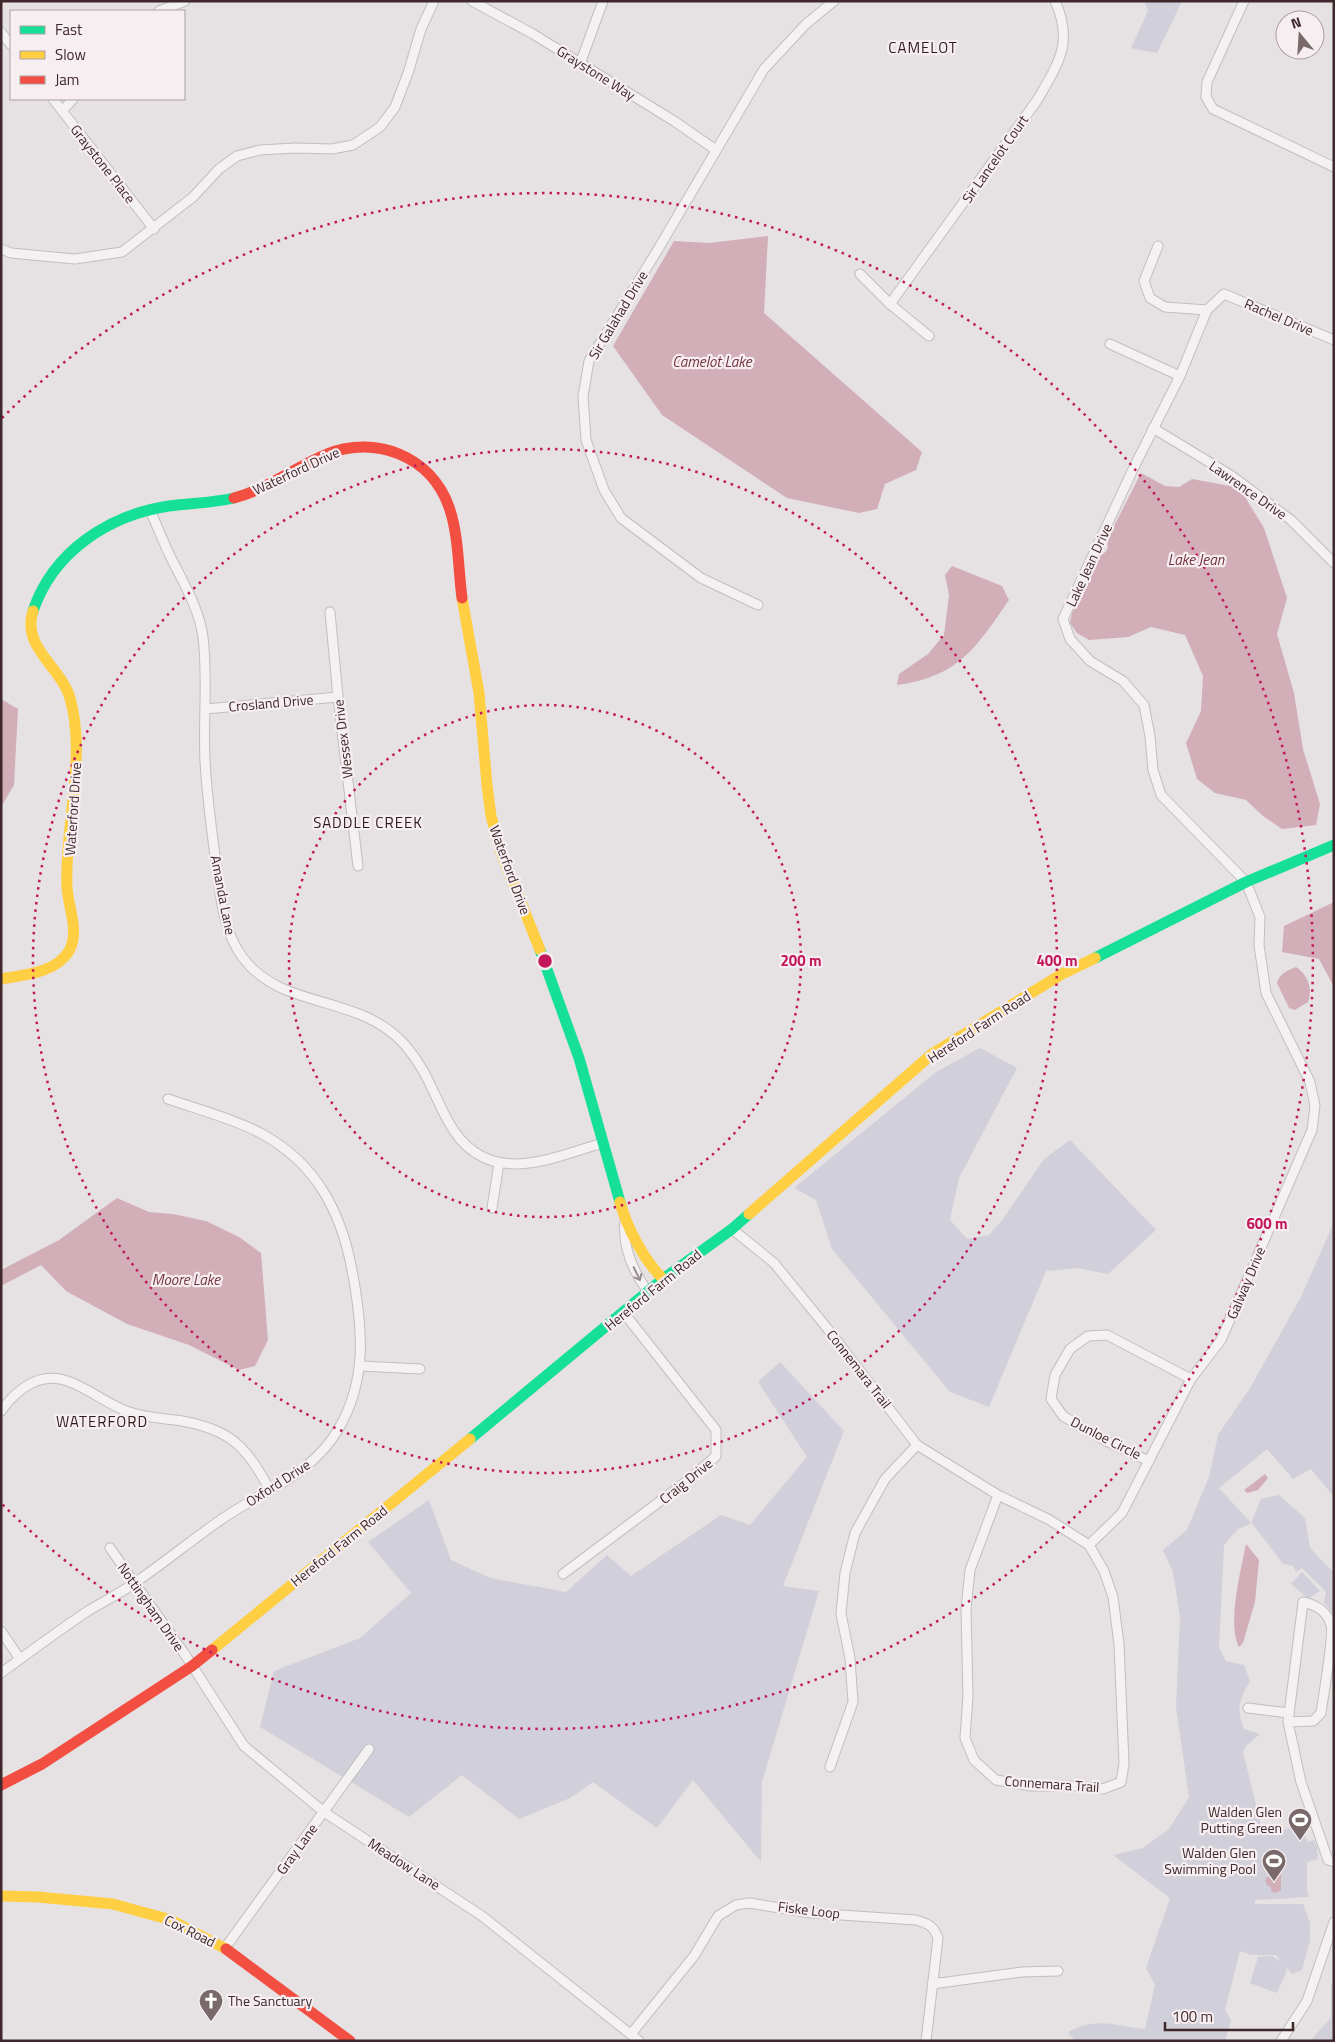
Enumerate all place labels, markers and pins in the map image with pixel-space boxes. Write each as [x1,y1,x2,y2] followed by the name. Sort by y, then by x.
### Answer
[536,952,554,970] centre of rings
[1201,1801,1282,1838] place label: Walden Glen Putting Green
[1287,1807,1313,1841] sports icon: Walden Glen Putting Green
[1164,1842,1256,1879] place label: Walden Glen Swimming Pool
[1261,1848,1287,1882] sports icon: Walden Glen Swimming Pool
[198,1988,224,2022] church icon: The Sanctuary
[228,1990,312,2011] place label: The Sanctuary

